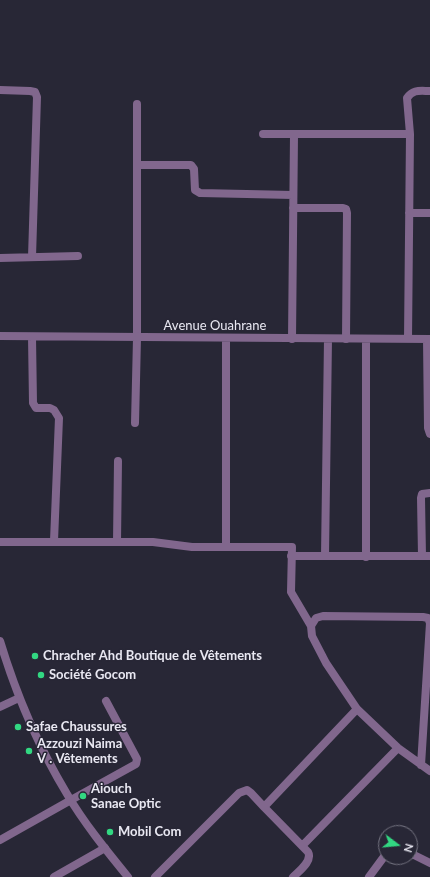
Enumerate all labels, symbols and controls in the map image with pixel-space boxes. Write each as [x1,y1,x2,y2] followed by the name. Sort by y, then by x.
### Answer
[164,318,266,334] street label: Avenue Ouahrane
[43,648,262,664] place label: Chracher Ahd Boutique de Vêtements
[30,651,40,661] marker: Chracher Ahd Boutique de Vêtements
[49,667,136,683] place label: Société Gocom
[36,670,46,680] marker: Société Gocom
[26,719,127,735] place label: Safae Chaussures
[13,722,23,732] marker: Safae Chaussures
[37,736,122,767] place label: Azzouzi Naima V . Vêtements
[24,746,34,756] marker: Azzouzi Naima V . Vêtements
[91,781,161,812] place label: Aiouch Sanae Optic
[78,791,88,801] marker: Aiouch Sanae Optic
[118,824,181,840] place label: Mobil Com
[378,825,418,865] north arrow
[105,827,115,837] marker: Mobil Com
[402,842,416,854] text: N

